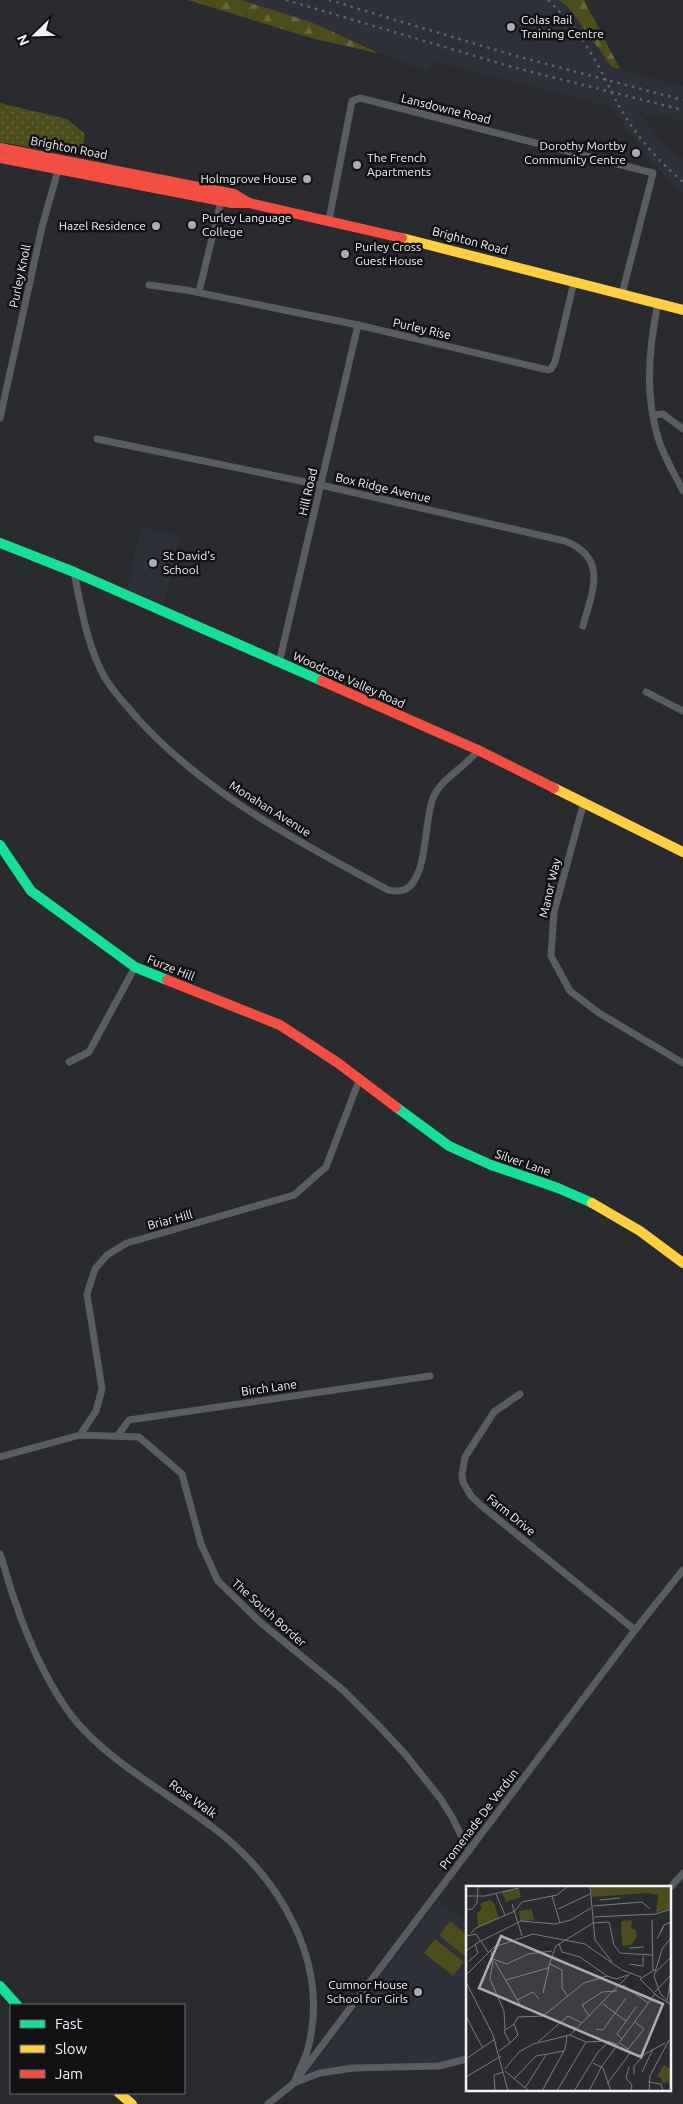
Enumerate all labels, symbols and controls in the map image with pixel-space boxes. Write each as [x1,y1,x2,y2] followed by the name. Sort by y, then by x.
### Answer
[10,10,60,60] north arrow
[521,13,604,40] place label: Colas Rail Training Centre
[505,21,517,33] marker: Colas Rail Training Centre
[14,32,32,48] text: N
[400,91,492,126] street label: Lansdowne Road
[30,134,109,161] street label: Brighton Road
[524,139,626,166] place label: Dorothy Mortby Community Centre
[630,147,642,159] marker: Dorothy Mortby Community Centre
[367,151,431,178] place label: The French Apartments
[351,159,363,171] marker: The French Apartments
[200,172,297,185] place label: Holmgrove House
[301,173,313,185] marker: Holmgrove House
[202,211,291,238] place label: Purley Language College
[59,219,146,232] place label: Hazel Residence
[186,219,198,231] marker: Purley Language College
[150,220,162,232] marker: Hazel Residence
[431,224,509,257] street label: Brighton Road
[355,240,423,267] place label: Purley Cross Guest House
[6,243,33,309] street label: Purley Knoll
[339,248,351,260] marker: Purley Cross Guest House
[392,316,452,341] street label: Purley Rise
[296,467,319,517] street label: Hill Road
[334,470,432,505] street label: Box Ridge Avenue
[163,549,215,576] place label: St David's School
[147,557,159,569] marker: St David's School
[291,649,407,710] street label: Woodcote Valley Road
[227,778,313,839] street label: Monahan Avenue
[536,857,563,919] street label: Manor Way
[146,952,197,983] street label: Furze Hill
[494,1147,553,1178] street label: Silver Lane
[146,1207,194,1232] street label: Briar Hill
[240,1377,298,1398] street label: Birch Lane
[485,1491,538,1538] street label: Farm Drive
[230,1576,309,1649] street label: The South Border
[437,1766,521,1871] street label: Promenade De Verdun
[167,1777,219,1820] street label: Rose Walk
[466,1886,670,2092] inset map
[327,1978,408,2005] place label: Cumnor House School for Girls
[412,1986,424,1998] marker: Cumnor House School for Girls
[10,2004,185,2094] legend
[55,2015,83,2032] text: Fast
[55,2040,88,2057] text: Slow
[55,2065,83,2082] text: Jam

